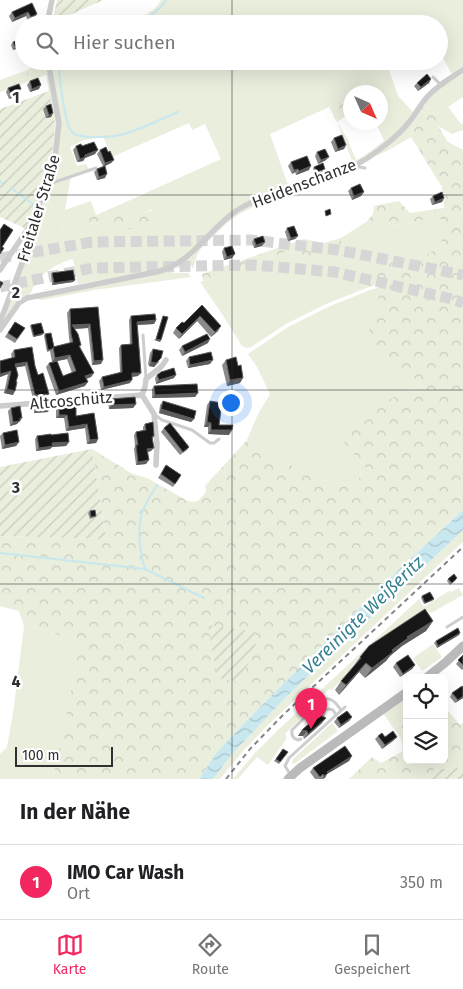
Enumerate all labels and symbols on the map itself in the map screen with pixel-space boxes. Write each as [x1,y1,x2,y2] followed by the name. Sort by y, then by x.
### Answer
[343,85,388,130] north arrow
[12,88,20,107] text: 1
[13,152,64,264] street label: Freitaler Straße
[249,155,359,212] street label: Heidenschanze
[12,283,20,302] text: 2
[29,387,113,414] street label: Altcoschütz
[218,390,244,416] your location
[11,478,20,497] text: 3
[298,551,428,679] water label: Vereinigte Weißeritz
[11,672,21,691] text: 4
[295,688,327,729] pin: 1
[15,744,112,767] scale bar

